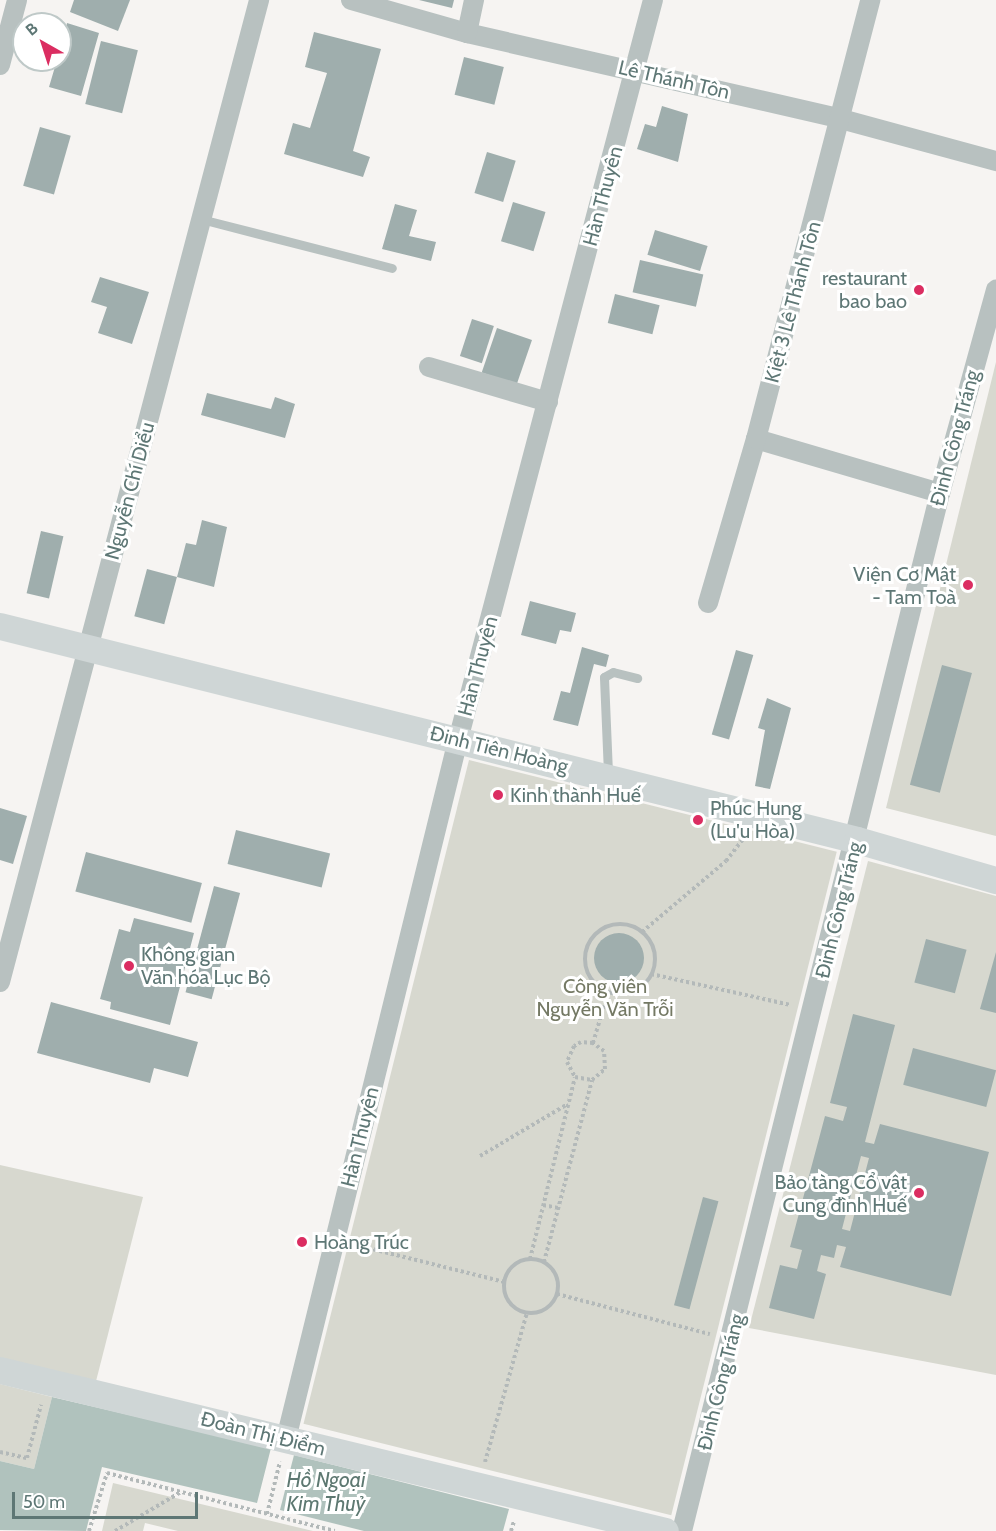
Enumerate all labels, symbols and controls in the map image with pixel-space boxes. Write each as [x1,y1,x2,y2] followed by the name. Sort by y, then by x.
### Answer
[12,12,72,72] north arrow
[22,19,41,40] text: B
[616,56,732,104] street label: Lê Thánh Tôn
[578,143,628,249] street label: Hàn Thuyên
[760,219,826,385] street label: Kiệt 3 Lê Thánh Tôn
[822,266,907,313] place label: restaurant bao bao
[912,283,926,297] marker: restaurant bao bao
[925,367,985,509] street label: Đinh Công Tráng
[100,420,160,562] street label: Nguyễn Chí Diểu
[853,562,956,609] place label: Viện Cơ Mật - Tam Toà
[961,578,975,592] marker: Viện Cơ Mật - Tam Toà
[453,613,503,719] street label: Hàn Thuyên
[427,721,571,779] street label: Đinh Tiên Hoàng
[510,783,641,807] place label: Kinh thành Huế
[491,788,505,802] marker: Kinh thành Huế
[710,796,802,843] place label: Phúc Hung (Lu'u Hòa)
[691,813,705,827] marker: Phúc Hung (Lu'u Hòa)
[810,839,868,981] street label: Đinh Công Tráng
[141,942,270,989] place label: Không gian Văn hóa Lục Bộ
[122,959,136,973] marker: Không gian Văn hóa Lục Bộ
[537,975,673,1022] park label: Công viên Nguyễn Văn Trỗi
[336,1084,384,1190] street label: Hàn Thuyên
[775,1170,907,1217] place label: Bảo tàng Cổ vật Cung đình Huế
[912,1186,926,1200] marker: Bảo tàng Cổ vật Cung đình Huế
[314,1230,409,1254] place label: Hoàng Trúc
[295,1235,309,1249] marker: Hoàng Trúc
[692,1311,750,1453] street label: Đinh Công Tráng
[198,1407,328,1461] street label: Đoàn Thị Điểm
[286,1467,366,1517] water label: Hồ Ngoại Kim Thuỷ
[15,1480,201,1518] scale bar
[23,1491,65,1513] text: 50 m

